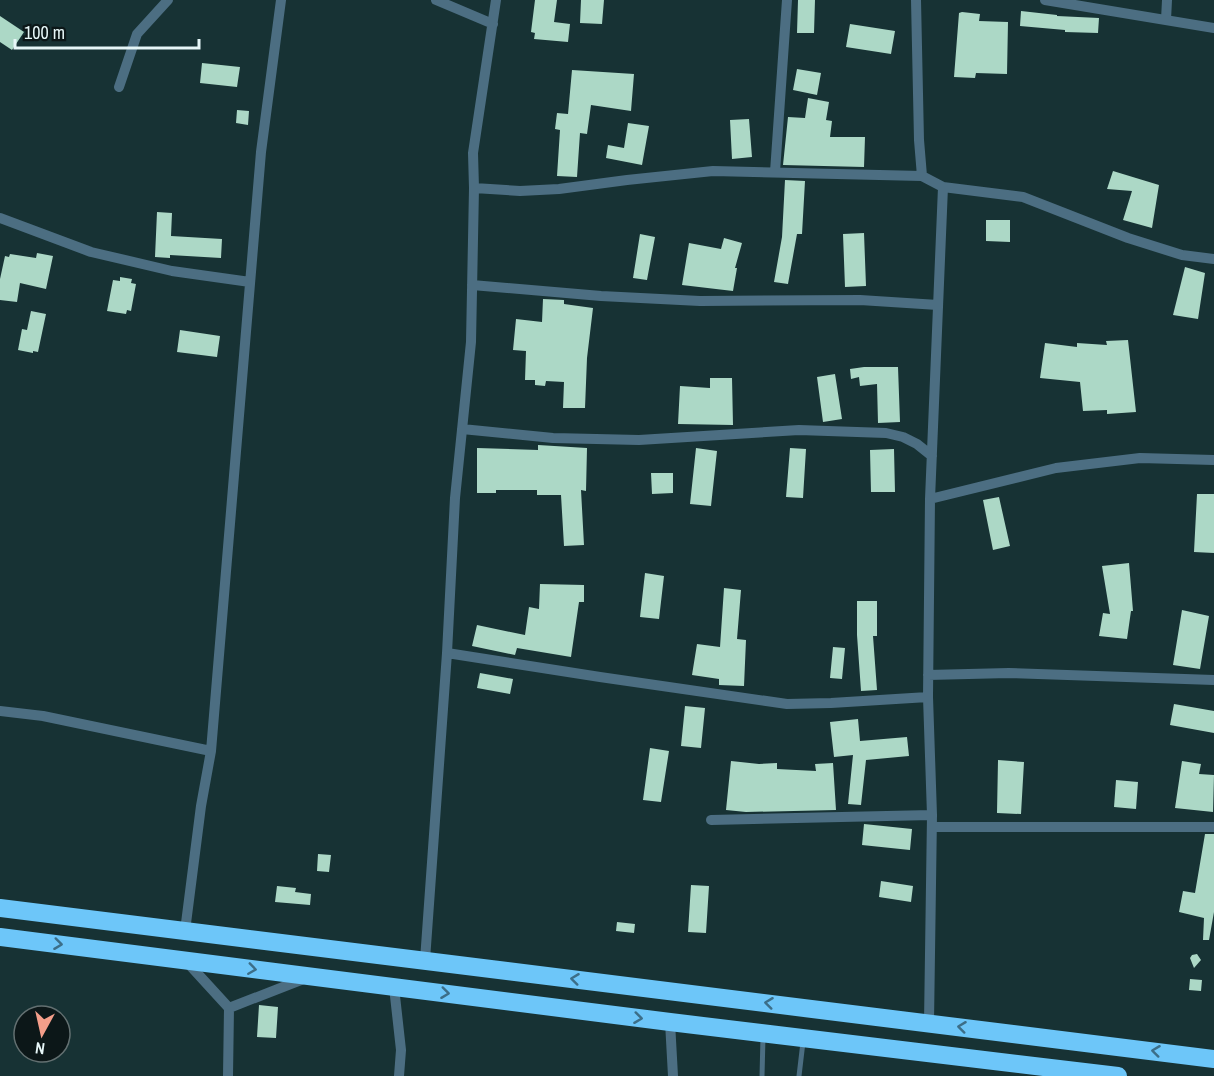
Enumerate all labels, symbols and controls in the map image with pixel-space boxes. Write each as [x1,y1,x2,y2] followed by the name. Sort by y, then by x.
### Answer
[15,12,200,50] scale bar
[24,20,65,45] text: 100 m
[54,938,63,950] one-way arrow
[247,962,256,974] one-way arrow
[571,973,580,985] one-way arrow
[440,987,450,999] one-way arrow
[764,997,774,1010] one-way arrow
[12,1004,72,1064] north arrow
[634,1012,643,1024] one-way arrow
[958,1022,967,1034] one-way arrow
[34,1037,46,1060] text: N
[1151,1046,1161,1058] one-way arrow

